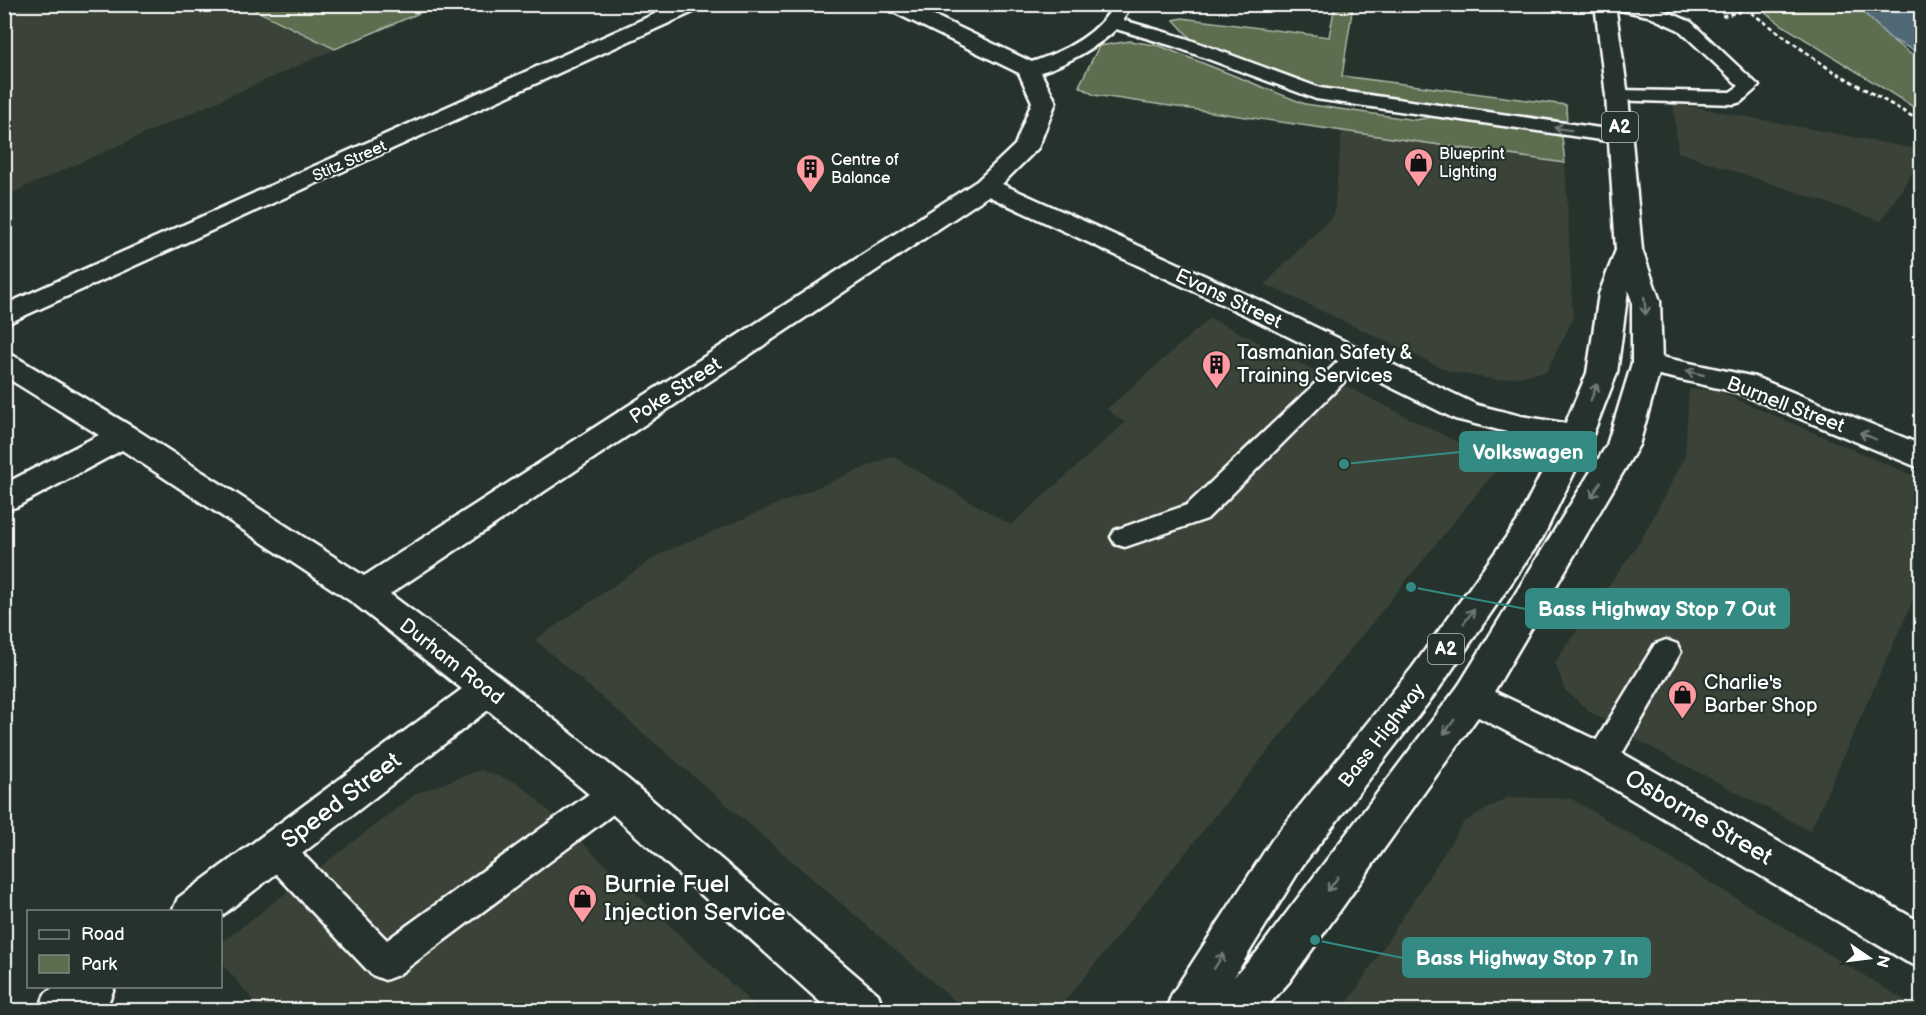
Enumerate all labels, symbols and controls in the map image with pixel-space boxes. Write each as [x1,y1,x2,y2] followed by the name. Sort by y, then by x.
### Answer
[1602,112,1638,142] road number: A2
[1553,124,1573,135] one-way arrow
[310,137,390,186] street label: Stitz Street
[1439,145,1505,182] place label: Blueprint Lighting
[1402,146,1434,188] shop icon: Blueprint Lighting
[831,151,899,188] place label: Centre of Balance
[794,152,826,194] building icon: Centre of Balance
[1171,264,1286,334] street label: Evans Street
[1640,296,1651,316] one-way arrow
[1237,341,1413,388] place label: Tasmanian Safety & Training Services
[1200,348,1232,390] building icon: Tasmanian Safety & Training Services
[625,352,726,429] street label: Poke Street
[1686,367,1705,379] one-way arrow
[1723,372,1848,438] street label: Burnell Street
[1589,383,1600,402] one-way arrow
[1859,430,1877,441] one-way arrow
[1460,432,1596,471] callout: Volkswagen
[1472,440,1584,465] text: Volkswagen
[1589,481,1601,498] one-way arrow
[1526,589,1789,628] callout: Bass Highway Stop 7 Out
[1538,597,1776,622] text: Bass Highway Stop 7 Out
[1463,609,1475,625] one-way arrow
[394,614,508,710] street label: Durham Road
[1428,634,1464,664] road number: A2
[1704,671,1818,718] place label: Charlie's Barber Shop
[1667,678,1699,720] shop icon: Charlie's Barber Shop
[1334,679,1430,792] street label: Bass Highway
[1443,719,1455,735] one-way arrow
[276,746,407,855] street label: Speed Street
[1620,763,1778,872] street label: Osborne Street
[604,870,785,927] place label: Burnie Fuel Injection Service
[1327,876,1339,892] one-way arrow
[567,882,599,924] shop icon: Burnie Fuel Injection Service
[27,910,222,988] legend
[81,924,125,945] text: Road
[1839,928,1899,988] north arrow
[1403,938,1650,977] callout: Bass Highway Stop 7 In
[1416,946,1638,971] text: Bass Highway Stop 7 In
[1214,953,1226,970] one-way arrow
[1871,953,1893,969] text: N
[81,954,117,975] text: Park

